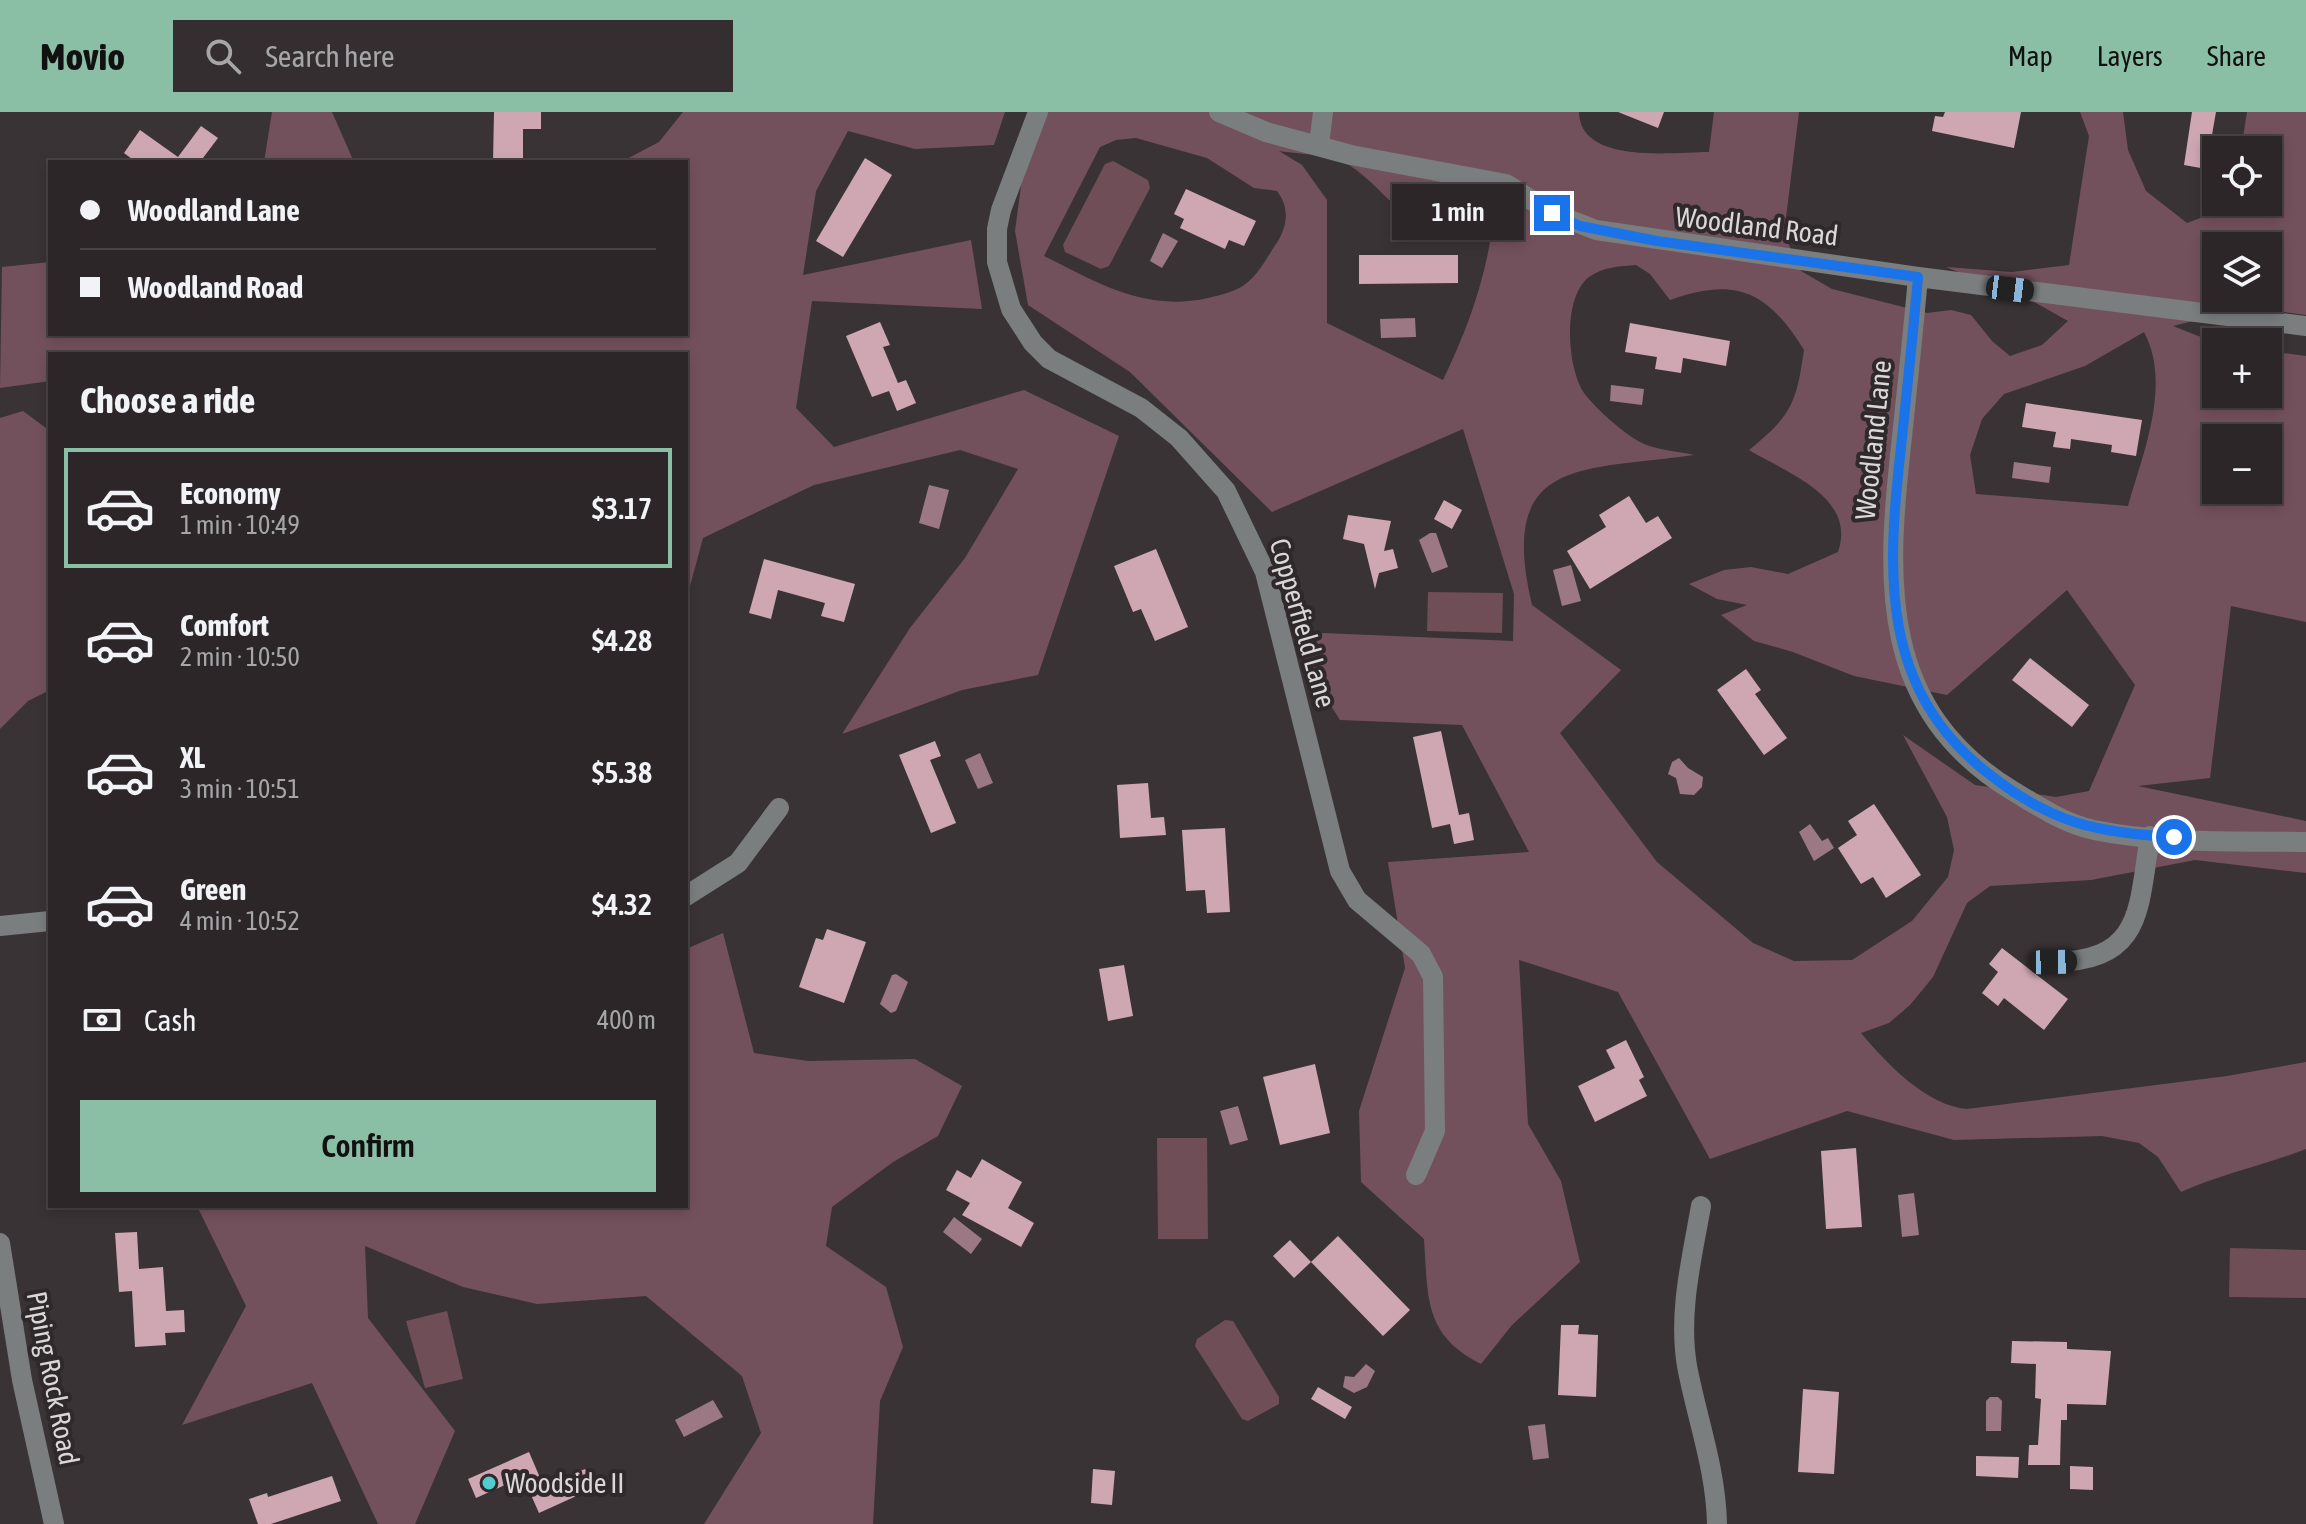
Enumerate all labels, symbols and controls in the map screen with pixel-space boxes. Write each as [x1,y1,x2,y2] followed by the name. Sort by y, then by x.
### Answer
[173,20,733,92] search box
[201,34,245,78] icon: search
[40,35,125,78] text: Movio
[265,39,395,73] text: Search here
[2008,40,2053,72] text: Map
[2097,40,2163,72] text: Layers
[2207,40,2266,72] text: Share
[2202,136,2282,504] map controls
[2202,136,2282,216] button: locate
[1392,185,1524,241] callout: 1 min
[128,193,300,227] text: Woodland Lane
[1534,195,1570,231] route end
[1431,197,1485,227] text: 1 min
[1674,200,1840,252] street label: Woodland Road
[2202,232,2282,312] button: layers
[128,270,303,304] text: Woodland Road
[1985,274,2035,304] car
[2202,328,2282,408] button: +
[1849,359,1897,521] street label: Woodland Lane
[80,379,255,421] text: Choose a ride
[2202,424,2282,504] button: −
[84,472,156,544] icon: car
[180,476,281,510] text: Economy
[592,491,652,525] text: $3.17
[180,510,300,540] text: 1 min · 10:49
[1264,535,1342,711] street label: Copperfield Lane
[84,604,156,676] icon: car
[180,608,269,642] text: Comfort
[592,623,652,657] text: $4.28
[180,642,300,672] text: 2 min · 10:50
[84,736,156,808] icon: car
[180,740,205,774] text: XL
[592,755,652,789] text: $5.38
[180,774,300,804] text: 3 min · 10:51
[2156,819,2192,855] route start
[84,868,156,940] icon: car
[180,872,246,906] text: Green
[592,887,652,921] text: $4.32
[180,906,300,936] text: 4 min · 10:52
[2029,950,2077,974] car
[80,998,124,1042] icon: cash
[144,1003,197,1037] text: Cash
[597,1005,656,1035] text: 400 m
[80,1100,656,1192] button: Confirm
[21,1289,85,1467] street label: Piping Rock Road
[505,1467,624,1499] place label: Woodside II
[480,1474,498,1492] marker: Woodside II

